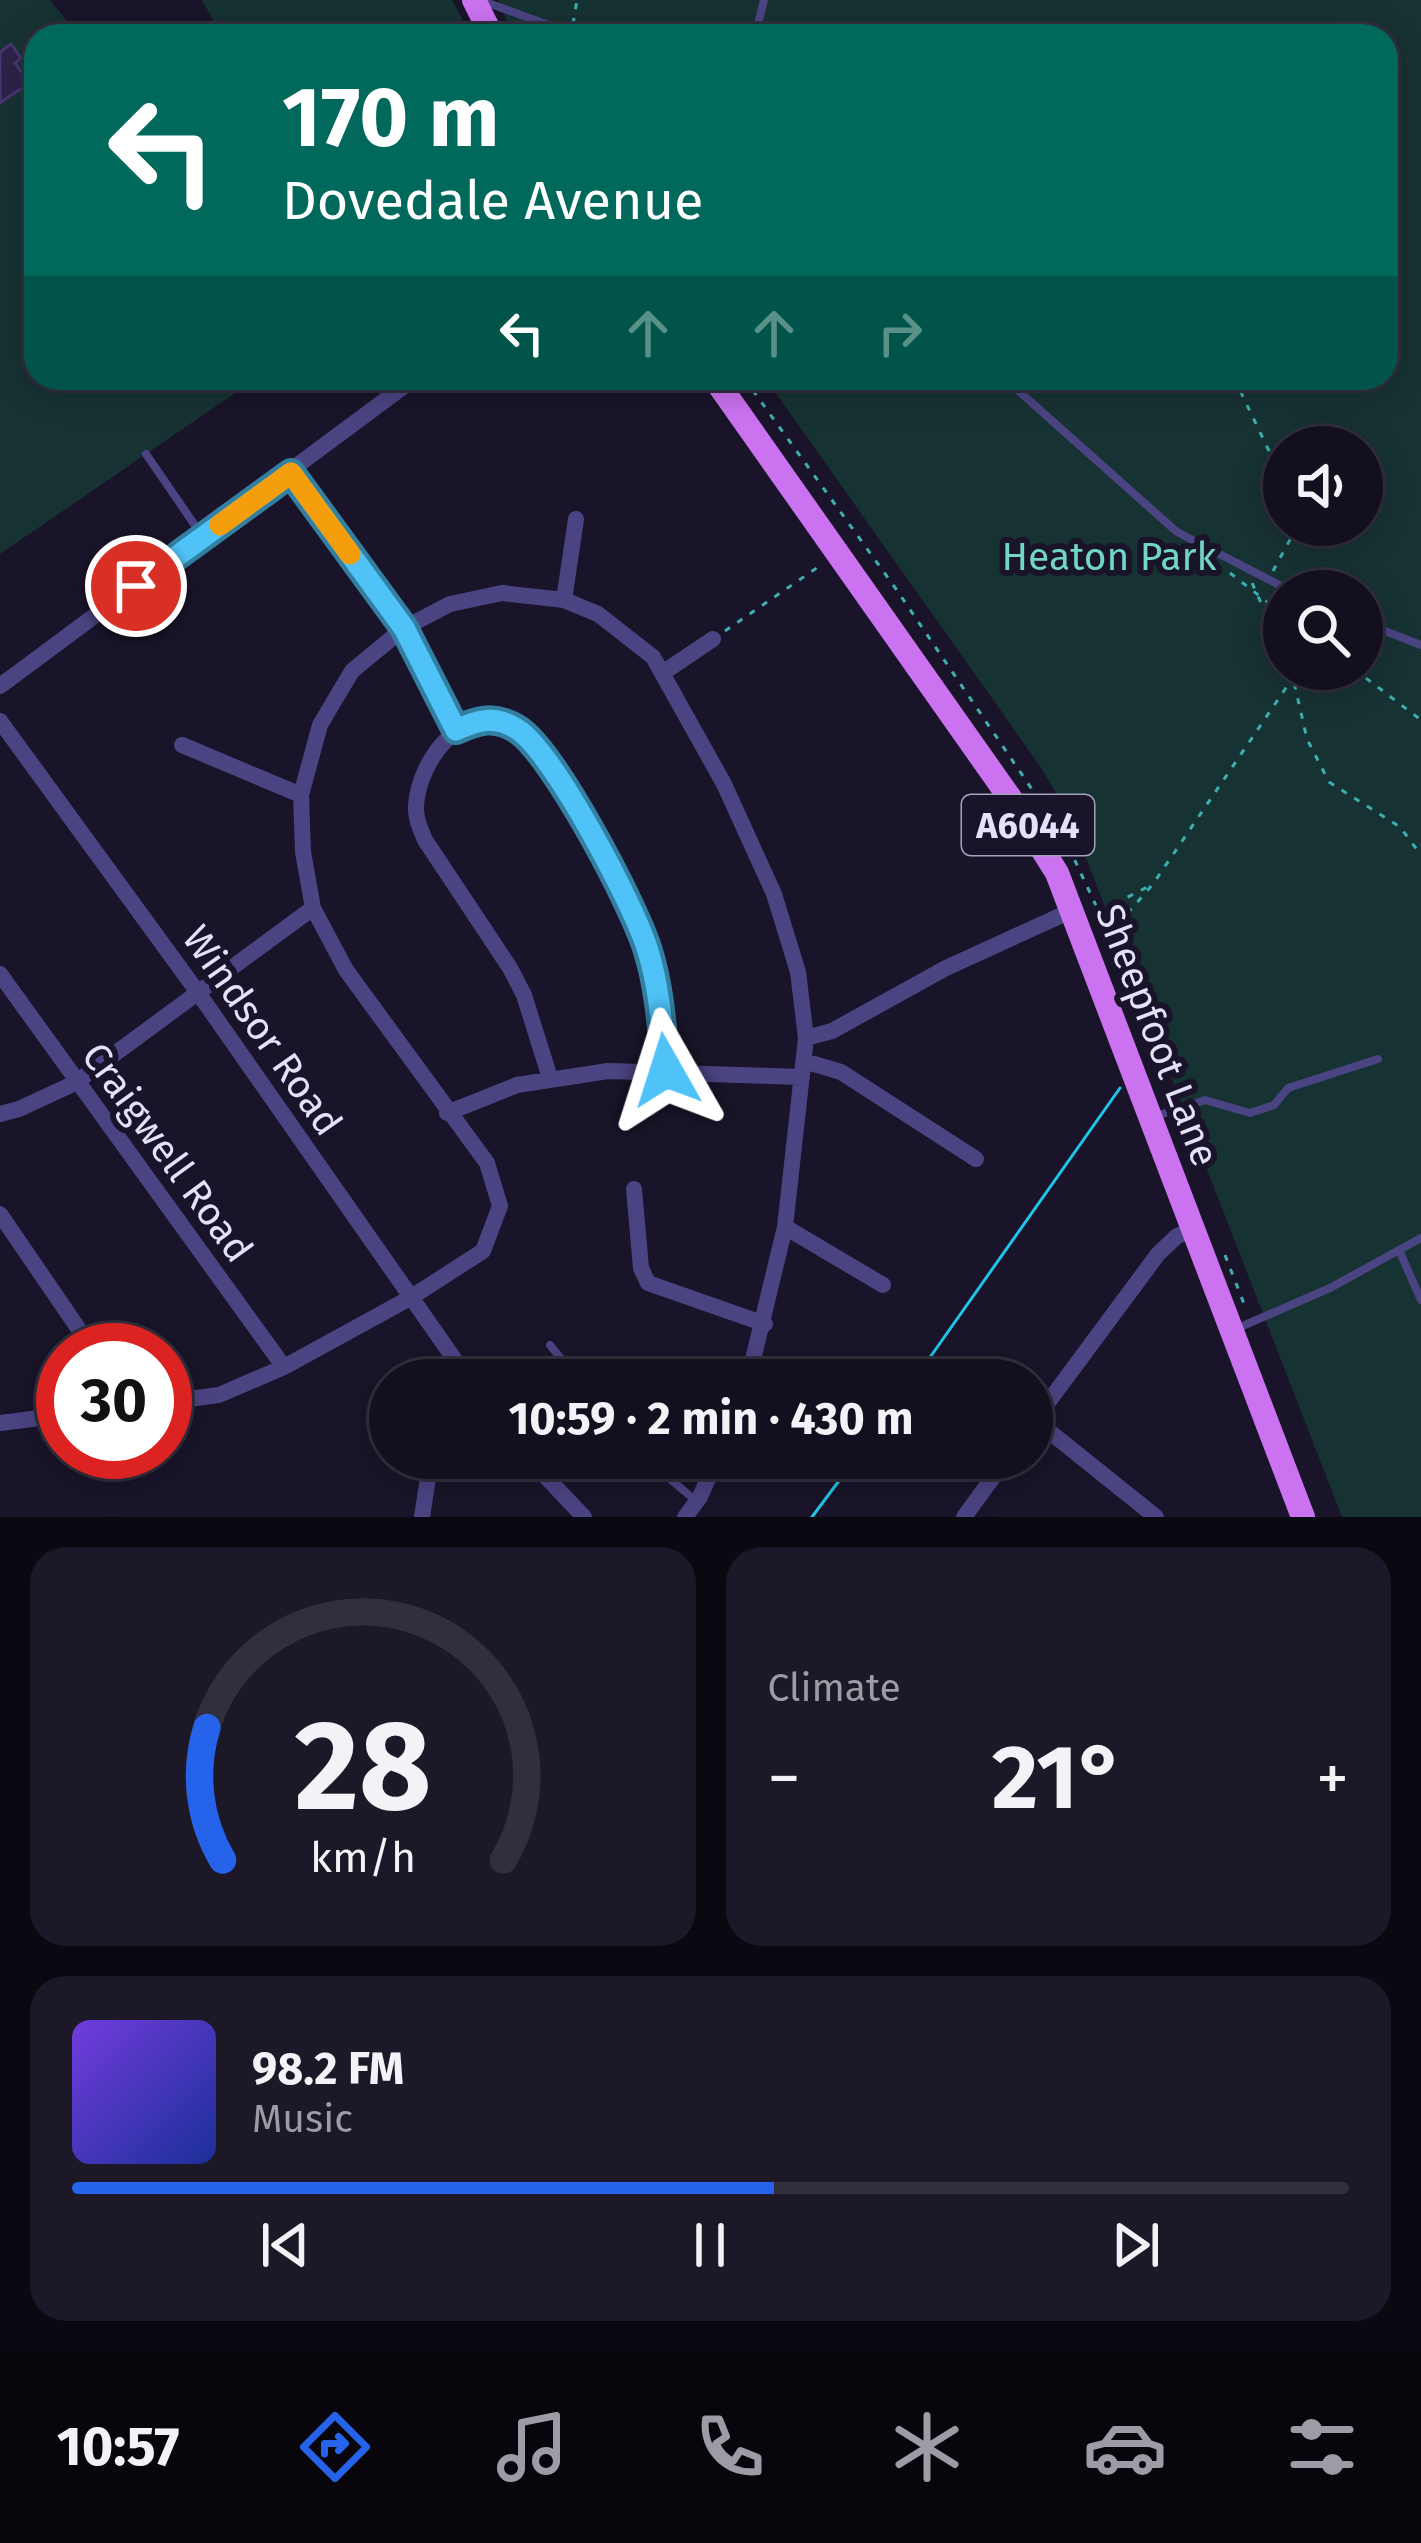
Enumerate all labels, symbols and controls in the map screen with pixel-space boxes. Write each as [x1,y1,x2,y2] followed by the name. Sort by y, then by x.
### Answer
[282,67,499,168] text: 170 m
[84,72,240,228] icon: left
[282,169,704,233] text: Dovedale Avenue
[489,300,555,366] icon: left
[615,300,681,366] icon: ahead
[741,300,807,366] icon: ahead
[867,300,933,366] icon: right
[1263,426,1383,690] map controls
[1263,426,1383,546] button: sound
[1002,534,1216,580] park label: Heaton Park
[85,535,187,637] pin
[103,553,169,619] icon: arrive
[1263,570,1383,690] button: search
[962,795,1094,855] road number: A6044
[1086,898,1228,1173] street label: Sheepfoot Lane
[173,917,351,1144] street label: Windsor Road
[603,1007,729,1133] position arrow
[72,1034,262,1271] street label: Craigwell Road
[36,1323,192,1479] speed limit sign: 30
[508,1392,914,1446] text: 10:59 · 2 min · 430 m
[768,1665,901,1711] text: Climate
[294,1692,431,1842] text: 28
[992,1724,1125,1832] text: 21°
[768,1739,801,1818] text: −
[1316,1739,1349,1818] text: +
[310,1831,416,1882] text: km/h
[252,2042,404,2096] text: 98.2 FM
[252,2096,353,2142] text: Music
[252,2212,318,2278] icon: previous
[677,2212,743,2278] icon: pause
[1103,2212,1169,2278] icon: next
[293,2405,377,2489] icon: directions
[490,2405,574,2489] icon: music
[688,2405,772,2489] icon: phone
[885,2405,969,2489] icon: climate
[1083,2405,1167,2489] icon: car
[1280,2405,1364,2489] icon: filters
[57,2415,179,2479] text: 10:57

